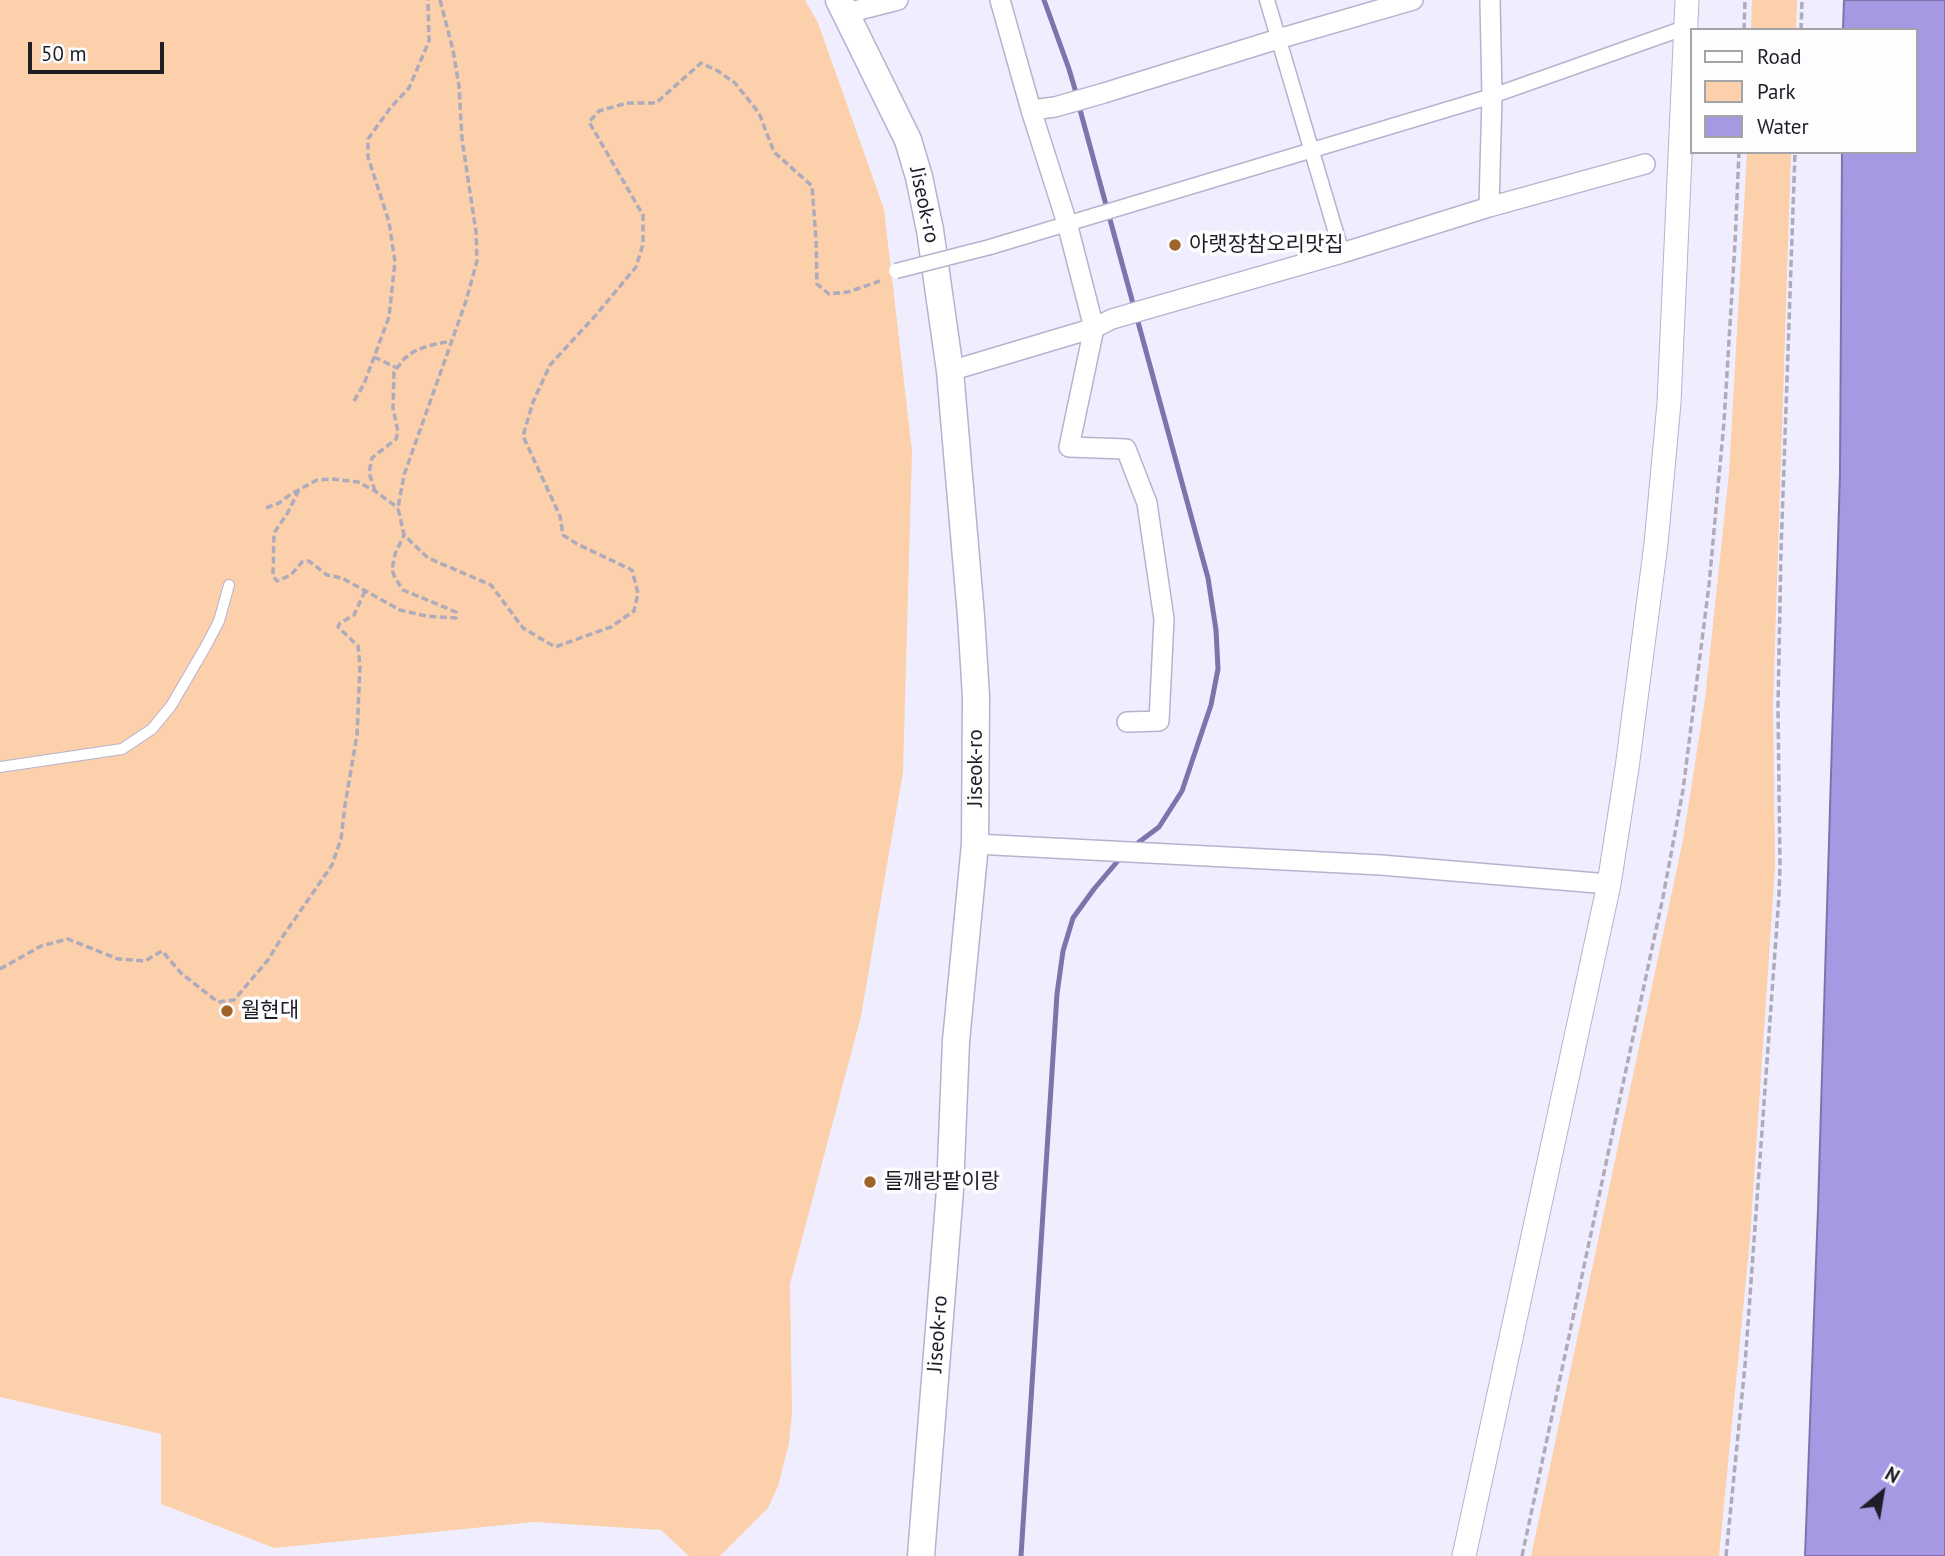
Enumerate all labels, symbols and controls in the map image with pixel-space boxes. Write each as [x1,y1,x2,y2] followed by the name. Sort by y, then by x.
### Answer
[32,28,168,72] scale bar
[1689,28,1917,154] legend
[41,40,87,67] text: 50 m
[1757,43,1801,70] text: Road
[1757,78,1796,105] text: Park
[1757,113,1809,140] text: Water
[904,165,944,245] street label: Jiseok-ro
[1189,232,1344,258] place label: 아랫장참오리맛집
[1167,237,1183,253] marker: 아랫장참오리맛집
[963,729,989,807] street label: Jiseok-ro
[241,998,299,1024] place label: 월현대
[219,1003,235,1019] marker: 월현대
[884,1169,1000,1195] place label: 들깨랑팥이랑
[862,1174,878,1190] marker: 들깨랑팥이랑
[923,1295,953,1373] street label: Jiseok-ro
[1847,1458,1917,1528] north arrow
[1881,1461,1904,1488] text: N

